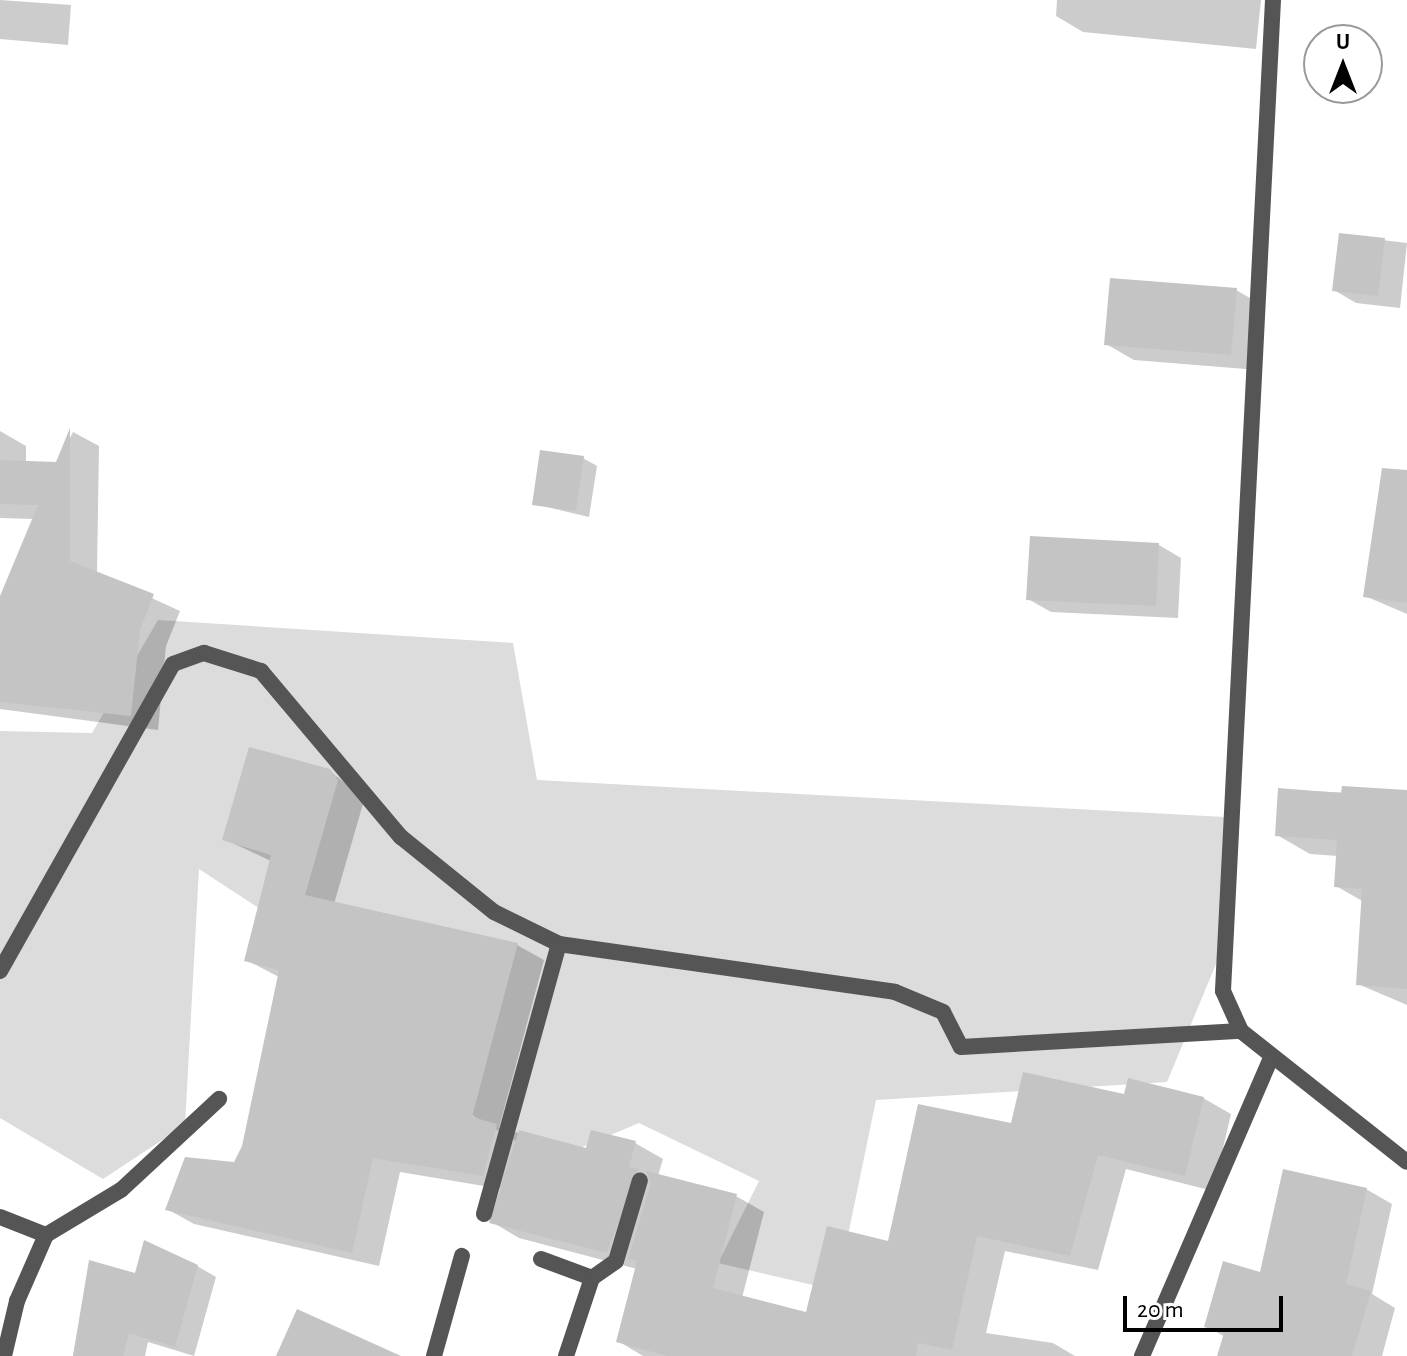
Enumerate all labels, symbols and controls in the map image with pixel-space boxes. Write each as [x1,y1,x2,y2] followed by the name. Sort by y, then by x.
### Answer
[1303,24,1383,104] north arrow
[1336,31,1350,53] text: U
[1127,1280,1287,1330] scale bar
[1137,1298,1184,1322] text: 20 m

